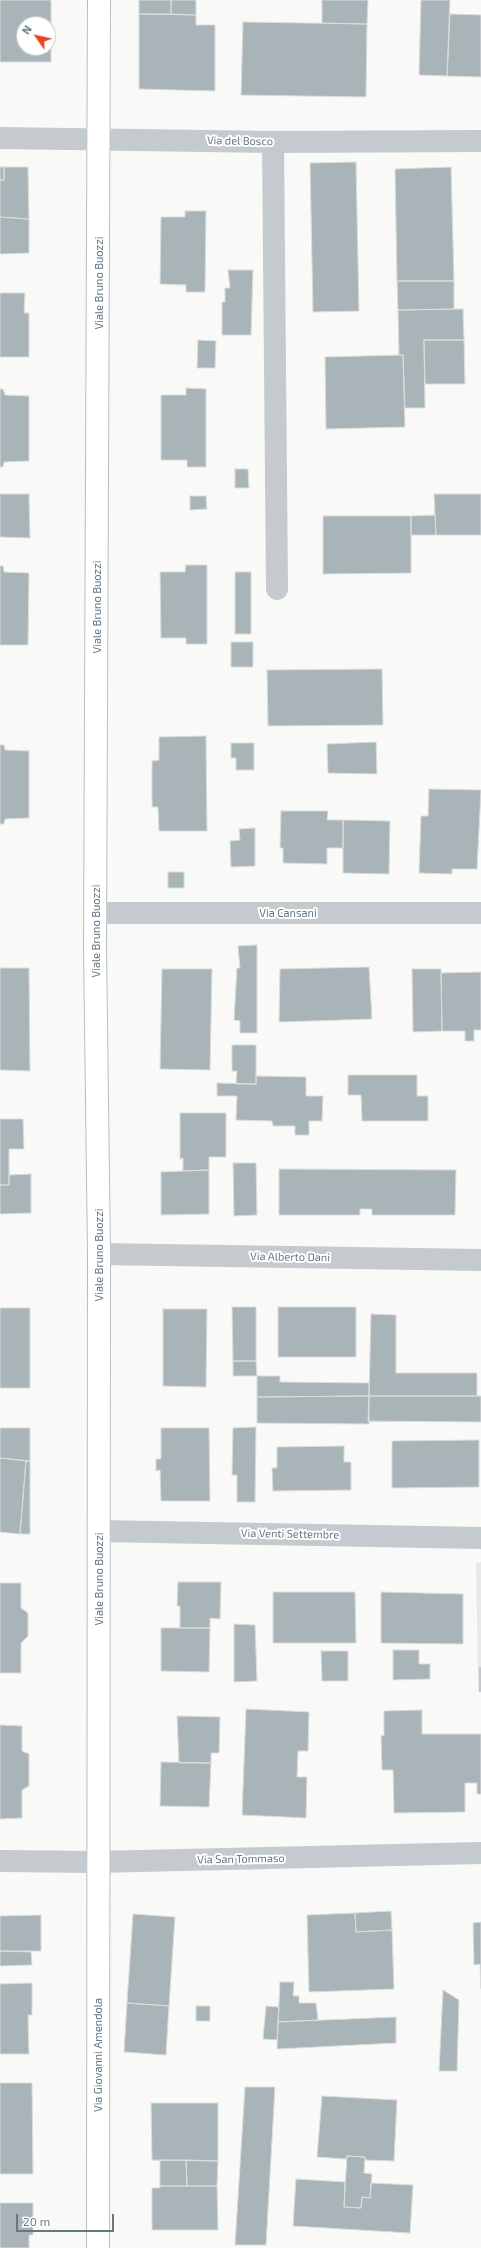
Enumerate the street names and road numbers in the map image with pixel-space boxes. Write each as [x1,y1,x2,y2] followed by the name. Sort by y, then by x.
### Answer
[207,134,273,148] street label: Via del Bosco
[92,237,106,329] street label: Viale Bruno Buozzi
[90,561,104,653] street label: Viale Bruno Buozzi
[89,885,103,977] street label: Viale Bruno Buozzi
[259,906,317,920] street label: Via Cansani
[92,1209,106,1301] street label: Viale Bruno Buozzi
[250,1250,330,1264] street label: Via Alberto Dani
[241,1527,339,1541] street label: Via Venti Settembre
[92,1533,106,1625] street label: Viale Bruno Buozzi
[197,1852,285,1866] street label: Via San Tommaso
[91,1998,105,2112] street label: Via Giovanni Amendola

